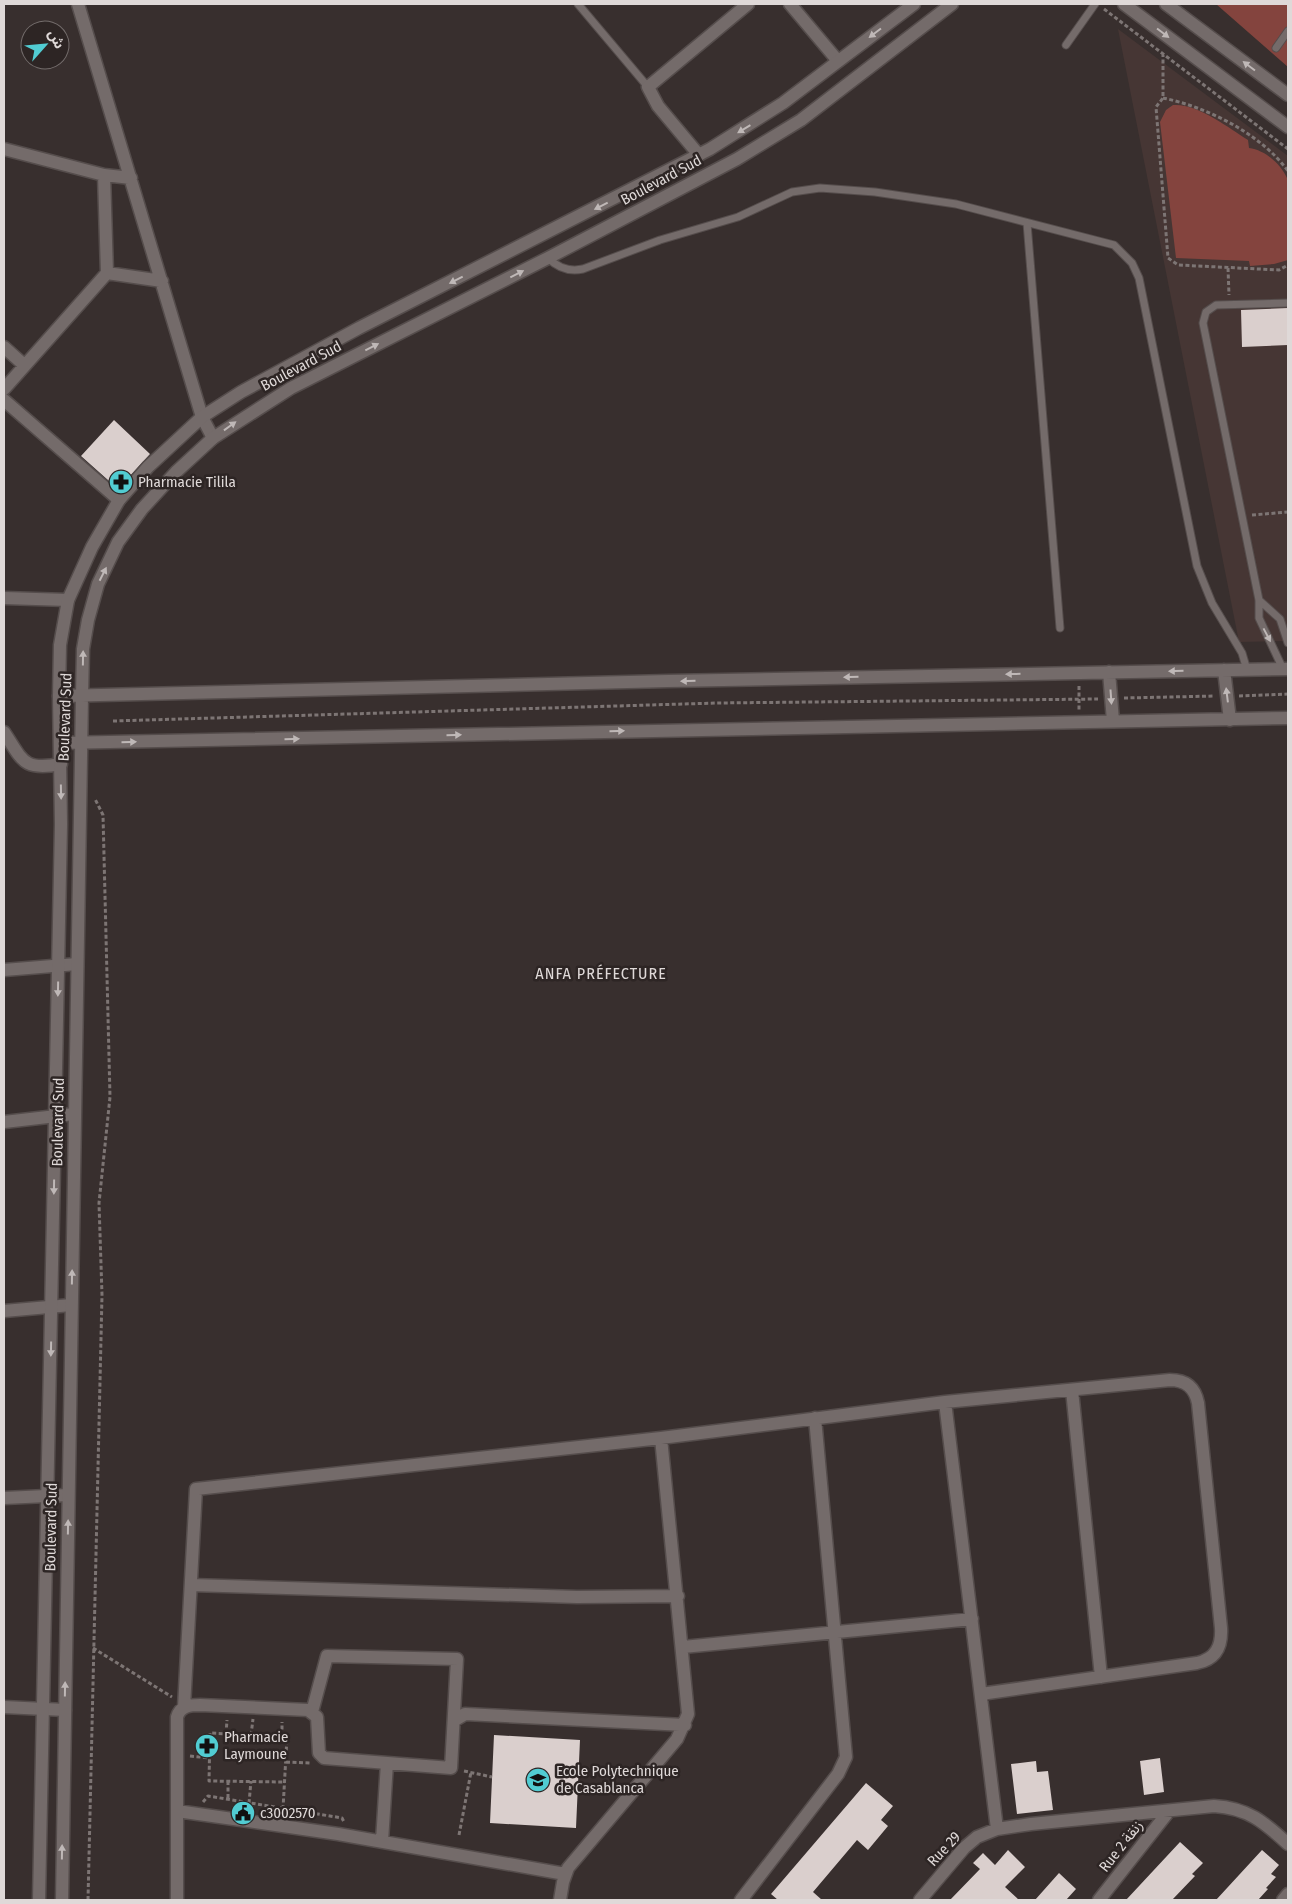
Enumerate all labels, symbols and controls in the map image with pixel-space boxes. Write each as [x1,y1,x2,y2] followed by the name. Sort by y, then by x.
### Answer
[20,20,70,70] north arrow
[44,27,68,52] text: ش
[868,28,882,38] one-way arrow
[1156,28,1170,38] one-way arrow
[1242,61,1256,71] one-way arrow
[737,124,750,133] one-way arrow
[618,151,704,209] street label: Boulevard Sud
[593,202,608,210] one-way arrow
[510,270,524,278] one-way arrow
[449,276,463,284] one-way arrow
[258,337,344,395] street label: Boulevard Sud
[365,343,379,351] one-way arrow
[223,421,237,431] one-way arrow
[108,469,134,495] pharmacy icon: Pharmacie Tilila
[138,473,236,491] place label: Pharmacie Tilila
[99,567,107,581] one-way arrow
[1263,628,1271,642] one-way arrow
[79,650,87,666] one-way arrow
[1167,667,1183,675] one-way arrow
[1005,670,1021,678] one-way arrow
[54,672,76,762] street label: Boulevard Sud
[842,673,858,681] one-way arrow
[680,677,696,685] one-way arrow
[1223,686,1231,702] one-way arrow
[1107,689,1115,705] one-way arrow
[609,727,625,735] one-way arrow
[447,731,463,739] one-way arrow
[284,734,300,742] one-way arrow
[122,738,138,746] one-way arrow
[57,784,65,800] one-way arrow
[535,964,667,983] district label: ANFA PRÉFECTURE
[54,982,62,998] one-way arrow
[48,1077,68,1167] street label: Boulevard Sud
[50,1179,58,1195] one-way arrow
[68,1268,76,1284] one-way arrow
[47,1341,55,1357] one-way arrow
[41,1482,61,1572] street label: Boulevard Sud
[64,1518,72,1534] one-way arrow
[61,1681,69,1697] one-way arrow
[224,1728,289,1763] place label: Pharmacie Laymoune
[194,1733,220,1759] pharmacy icon: Pharmacie Laymoune
[556,1762,679,1797] place label: Ecole Polytechnique de Casablanca
[525,1767,551,1793] school or university icon: Ecole Polytechnique de Casablanca
[230,1800,256,1826] public building icon: c3002570
[260,1804,316,1822] place label: c3002570
[1095,1816,1147,1876] street label: Rue 2 زنقة
[924,1828,964,1870] street label: Rue 29
[58,1843,66,1859] one-way arrow

